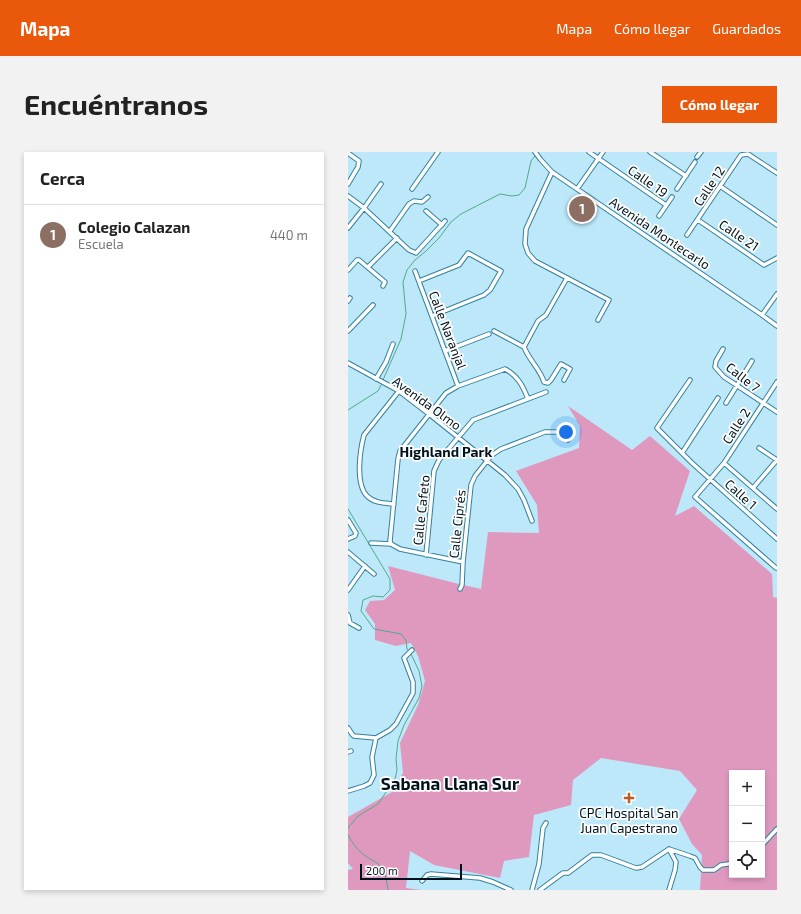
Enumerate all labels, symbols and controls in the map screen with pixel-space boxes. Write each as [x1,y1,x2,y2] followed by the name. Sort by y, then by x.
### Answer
[20,17,70,40] text: Mapa
[556,20,592,37] text: Mapa
[614,20,690,37] text: Cómo llegar
[712,20,781,37] text: Guardados
[662,86,777,123] button: Cómo llegar
[24,87,208,121] text: Encuéntranos
[625,162,671,200] street label: Calle 19
[690,163,728,209] street label: Calle 12
[40,168,85,188] text: Cerca
[607,193,713,273] street label: Avenida Montecarlo
[569,194,595,224] pin: 1
[716,216,762,254] street label: Calle 21
[78,218,190,236] text: Colegio Calazan
[50,227,56,243] text: 1
[270,227,308,243] text: 440 m
[78,236,124,252] text: Escuela
[426,289,470,372] street label: Calle Naranjal
[723,359,763,395] street label: Calle 7
[389,373,465,433] street label: Avenida Olmo
[719,405,753,447] street label: Calle 2
[556,422,576,442] your location
[400,443,493,460] district label: Highland Park
[409,474,433,546] street label: Calle Cafeto
[722,476,760,512] street label: Calle 1
[445,489,469,559] street label: Calle Ciprés
[729,770,765,878] map controls
[729,770,765,806] button: +
[381,773,520,793] district label: Sabana Llana Sur
[623,792,635,804] marker: CPC Hospital San Juan Capestrano
[579,805,679,836] place label: CPC Hospital San Juan Capestrano
[729,806,765,842] button: −
[729,842,765,878] button: locate
[360,862,462,881] scale bar
[366,864,398,877] text: 200 m

